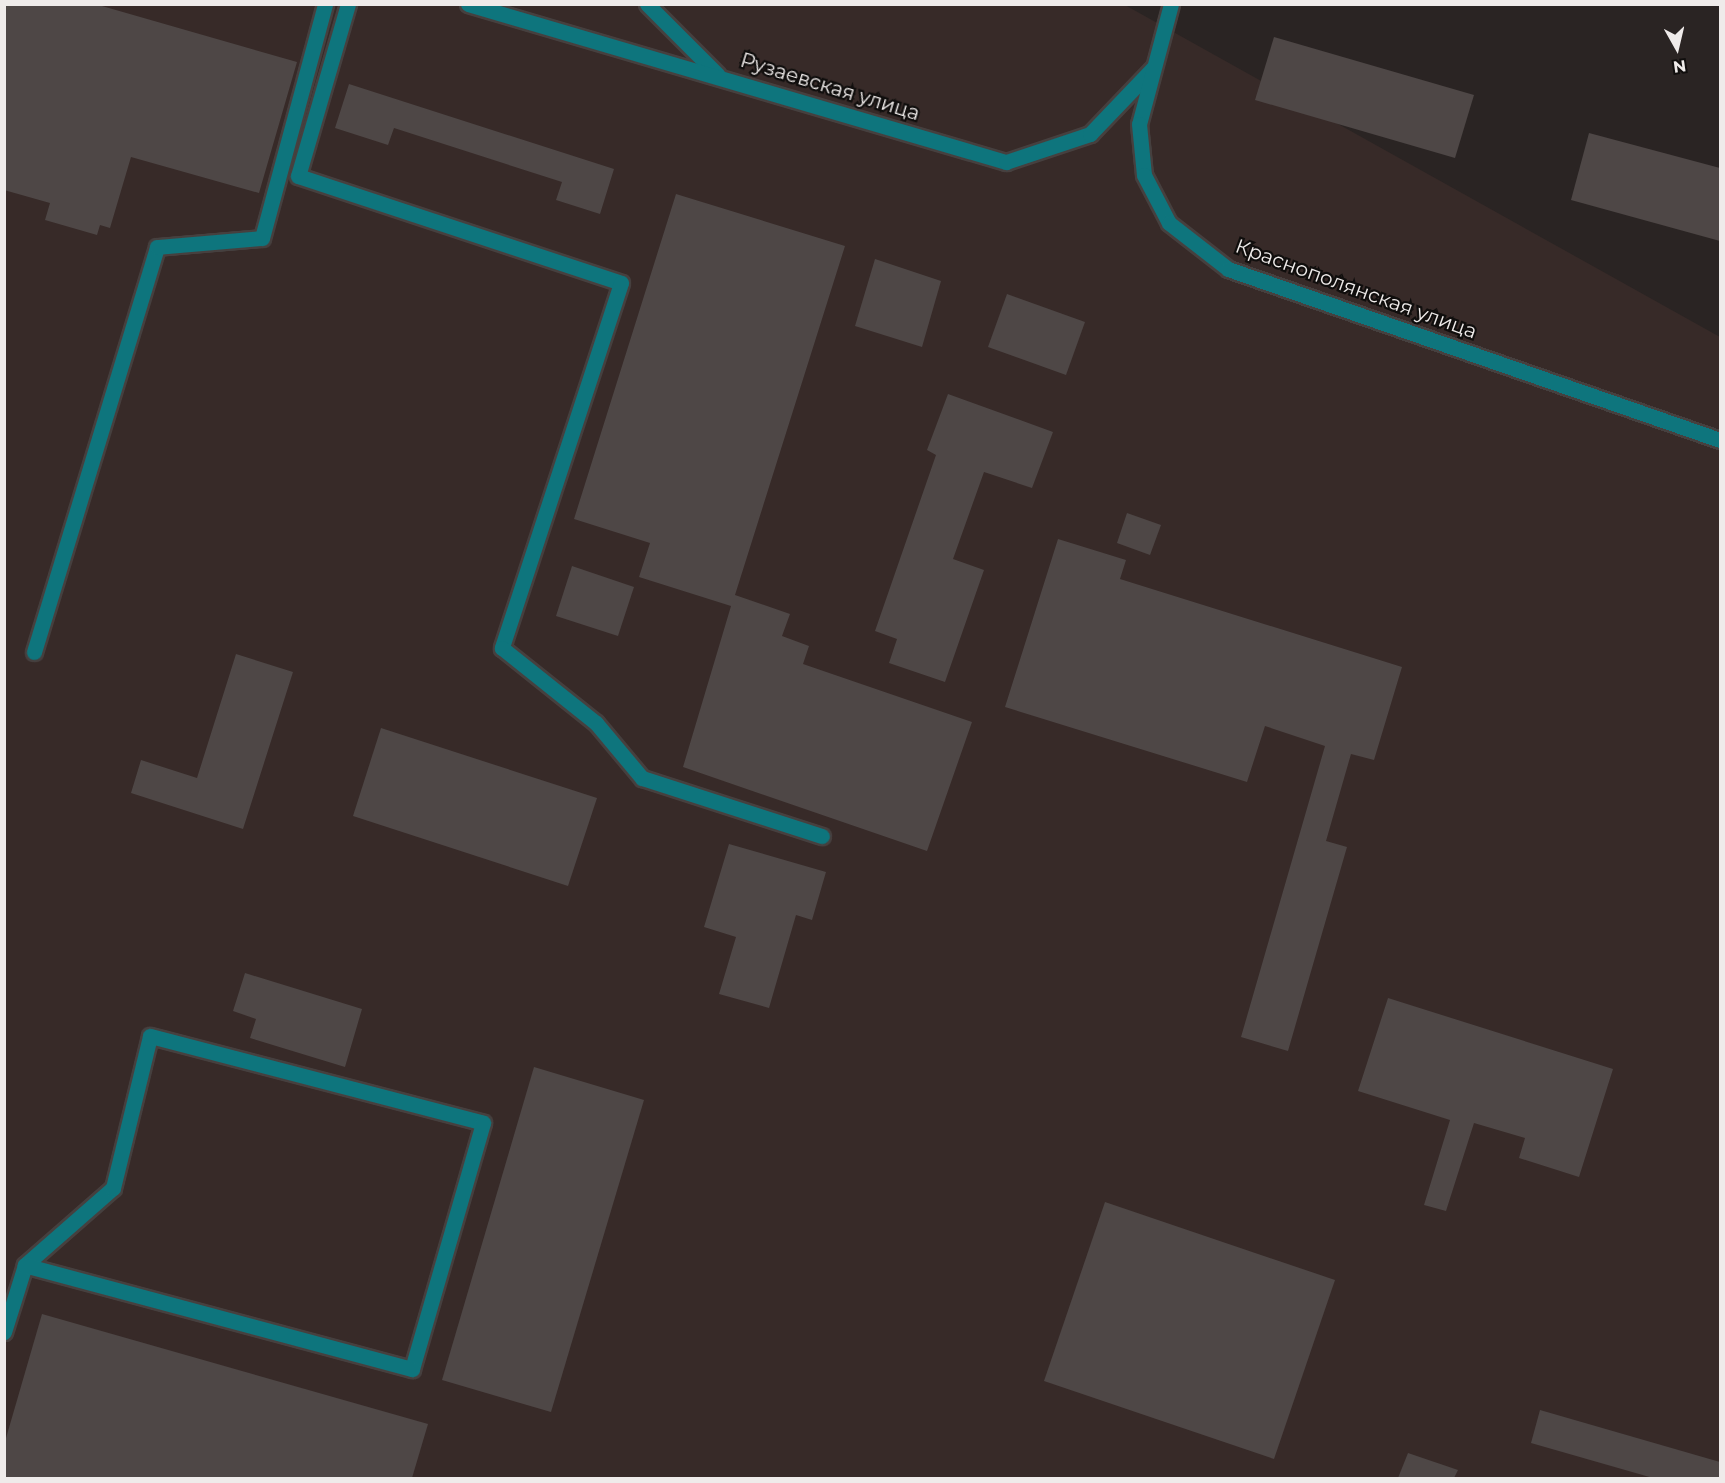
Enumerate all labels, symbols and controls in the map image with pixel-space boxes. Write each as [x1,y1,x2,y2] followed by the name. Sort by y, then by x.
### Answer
[1647,18,1707,78] north arrow
[737,48,923,126] street label: Рузаевская улица
[1672,56,1687,77] text: N
[1232,234,1480,344] street label: Краснополянская улица

